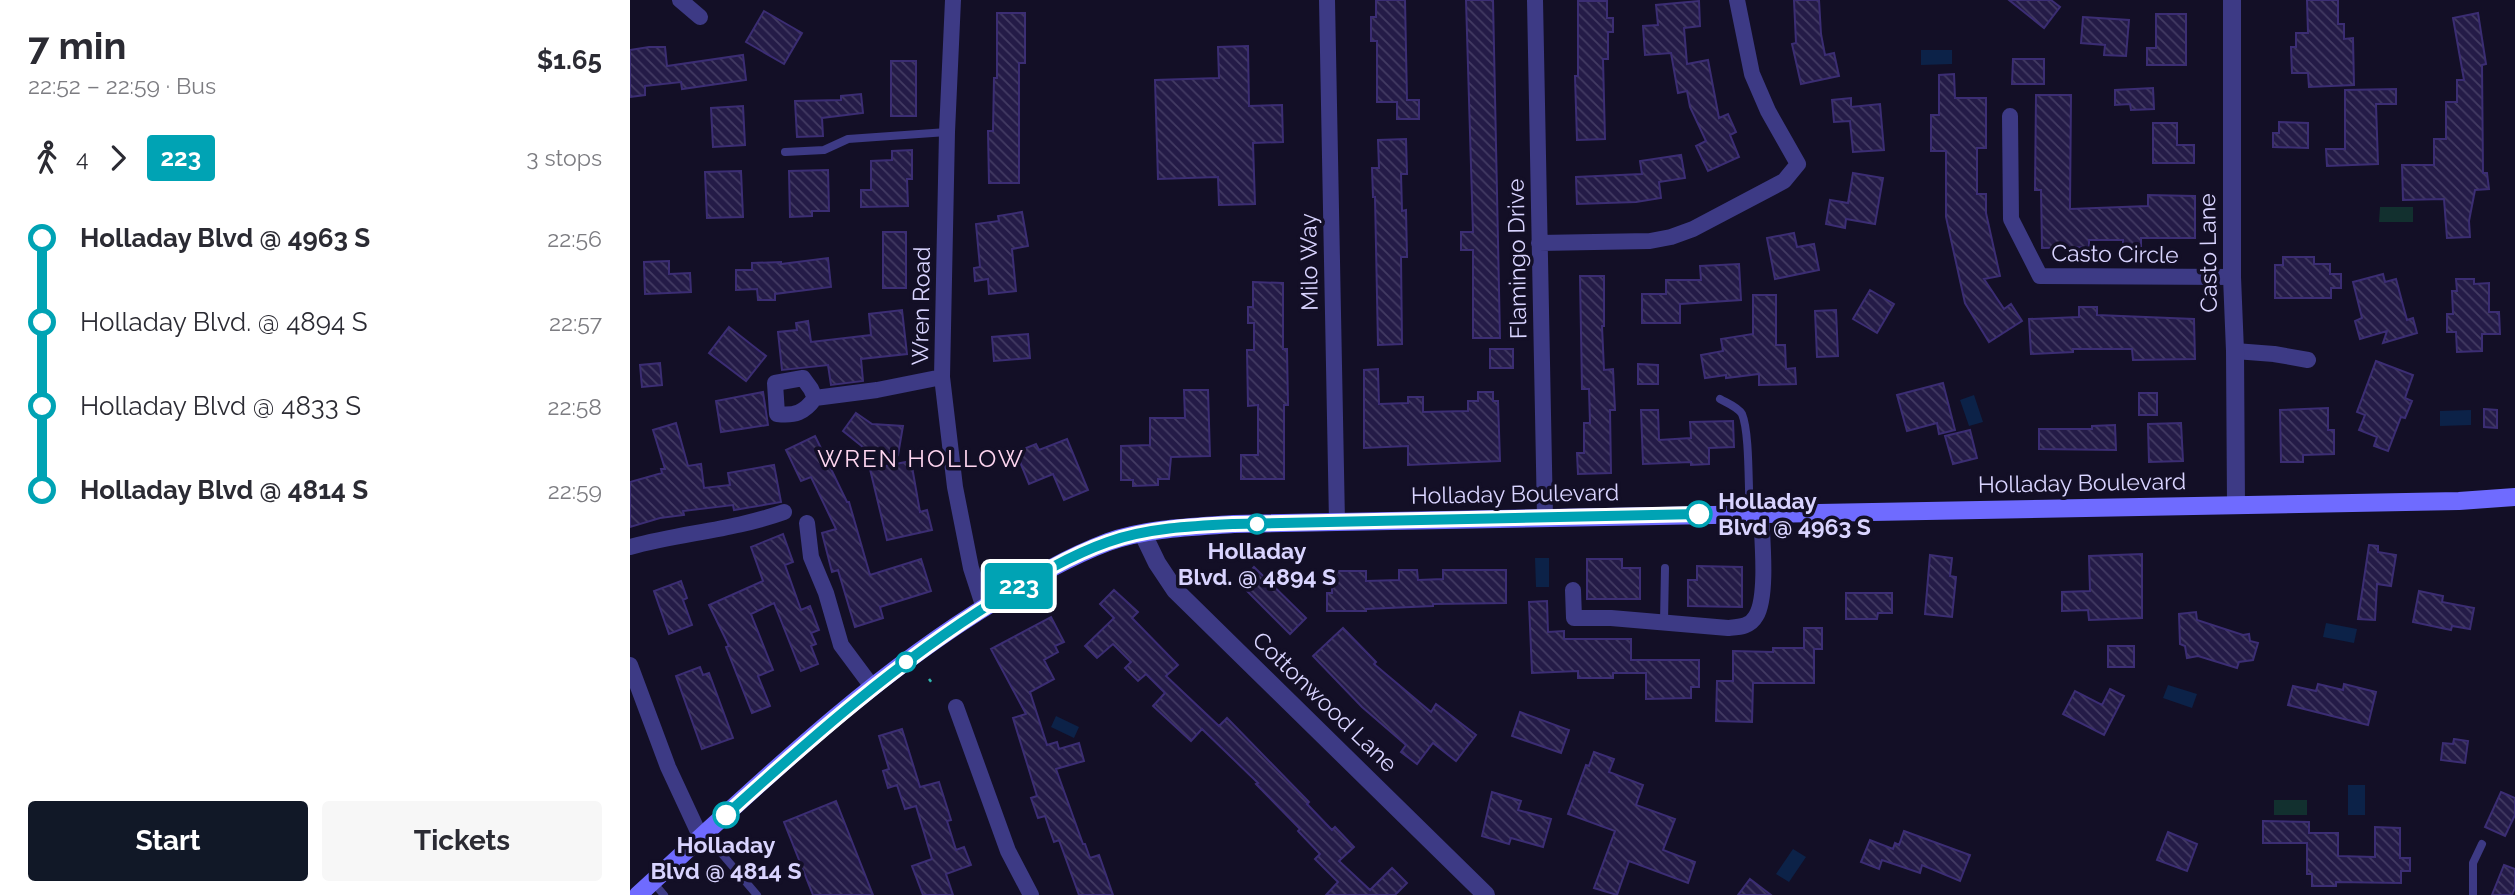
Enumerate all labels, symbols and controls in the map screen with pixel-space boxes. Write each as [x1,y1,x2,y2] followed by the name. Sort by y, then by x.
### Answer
[28,23,126,68] text: 7 min
[537,45,602,75] text: $1.65
[28,72,216,99] text: 22:52 – 22:59 · Bus
[28,139,66,177] icon: walk
[99,139,137,177] icon: forward
[161,143,201,172] text: 223
[76,144,89,171] text: 4
[526,144,602,171] text: 3 stops
[1502,179,1531,340] street label: Flamingo Drive
[2193,193,2222,313] street label: Casto Lane
[1294,213,1323,311] street label: Milo Way
[80,223,370,253] text: Holladay Blvd @ 4963 S
[547,225,602,252] text: 22:56
[2051,239,2179,268] street label: Casto Circle
[906,246,935,366] street label: Wren Road
[80,307,368,337] text: Holladay Blvd. @ 4894 S
[549,309,602,336] text: 22:57
[80,391,361,421] text: Holladay Blvd @ 4833 S
[548,393,602,420] text: 22:58
[817,444,1025,473] district label: WREN HOLLOW
[1978,467,2186,498] street label: Holladay Boulevard
[80,475,368,505] text: Holladay Blvd @ 4814 S
[548,477,602,504] text: 22:59
[1411,478,1619,509] street label: Holladay Boulevard
[1718,487,1871,540] place label: Holladay Blvd @ 4963 S
[1686,501,1712,527] marker: Holladay Blvd @ 4963 S
[1247,514,1267,534] marker: Holladay Blvd. @ 4894 S
[1178,537,1336,590] place label: Holladay Blvd. @ 4894 S
[979,563,1059,609] line badge: 223
[999,571,1039,600] text: 223
[1248,626,1403,777] street label: Cottonwood Lane
[896,652,916,672] unlabelled marker
[28,801,308,881] button: Start
[322,801,602,881] button: Tickets
[713,802,739,828] marker: Holladay Blvd @ 4814 S
[650,831,802,884] place label: Holladay Blvd @ 4814 S

